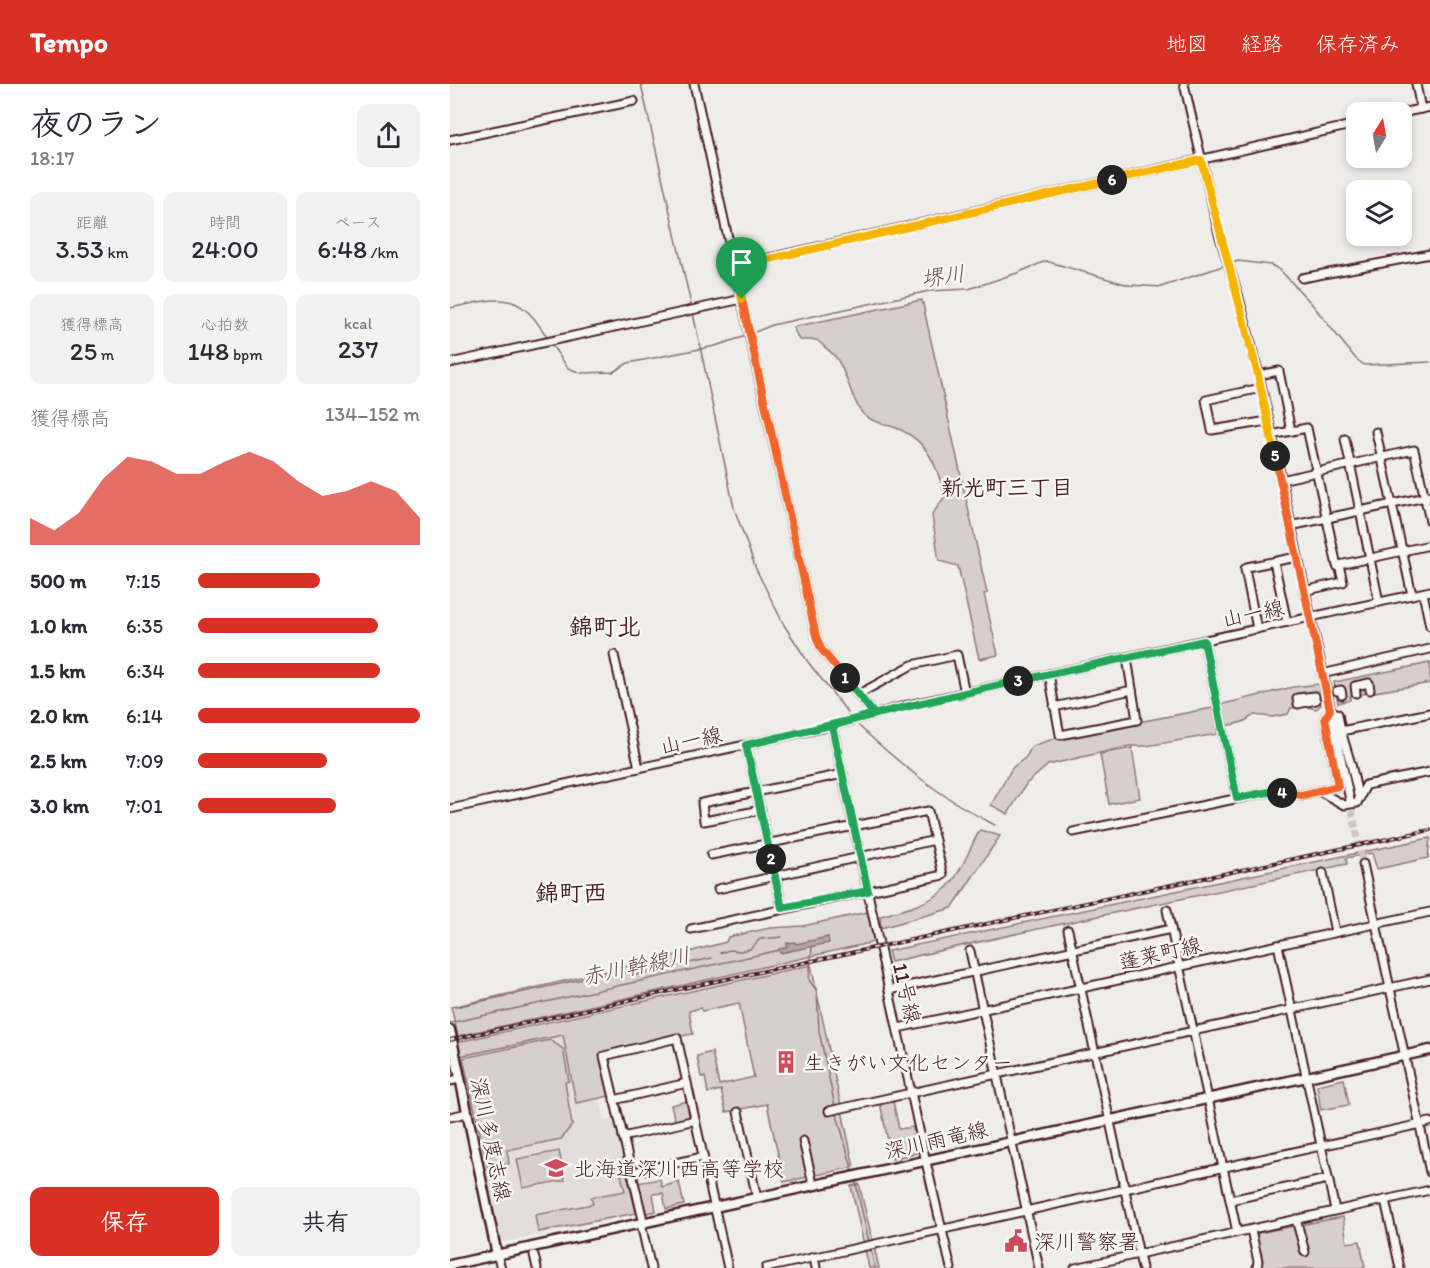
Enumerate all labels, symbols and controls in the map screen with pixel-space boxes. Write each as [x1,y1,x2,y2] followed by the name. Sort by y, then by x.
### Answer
[30,25,108,59] text: Tempo
[1166,31,1208,56] text: 地図
[1241,31,1283,56] text: 経路
[1316,31,1400,56] text: 保存済み
[1346,102,1412,168] north arrow
[1346,102,1412,246] map controls
[30,104,162,143] text: 夜のラン
[357,104,420,167] button: share
[30,146,74,170] text: 18:17
[1097,165,1127,195] pin: 6
[1108,170,1116,189] text: 6
[1346,180,1412,246] button: layers
[76,213,108,232] text: 距離
[209,213,241,232] text: 時間
[334,213,382,232] text: ペース
[55,233,104,265] text: 3.53
[191,233,259,265] text: 24:00
[317,233,367,265] text: 6:48
[716,237,767,299] pin
[104,243,129,262] text: km
[367,243,399,262] text: /km
[725,246,758,279] icon: arrive
[919,260,967,292] water label: 堺川
[344,314,372,333] text: kcal
[60,315,124,334] text: 獲得標高
[201,315,249,334] text: 心拍数
[338,333,378,365] text: 237
[70,335,97,367] text: 25
[187,335,229,367] text: 148
[97,345,114,364] text: m
[229,345,263,364] text: bpm
[325,402,420,426] text: 134–152 m
[30,406,110,430] text: 獲得標高
[1260,441,1290,471] pin: 5
[1271,446,1279,465] text: 5
[941,474,1073,501] district label: 新光町三丁目
[30,569,86,593] text: 500 m
[126,569,161,593] text: 7:15
[1220,594,1286,632] street label: 山一線
[569,612,641,641] district label: 錦町北
[30,614,87,638] text: 1.0 km
[126,614,163,638] text: 6:35
[30,659,86,683] text: 1.5 km
[126,659,164,683] text: 6:34
[830,663,860,693] pin: 1
[1003,666,1033,696] pin: 3
[841,668,849,687] text: 1
[1014,671,1022,690] text: 3
[30,704,89,728] text: 2.0 km
[126,704,163,728] text: 6:14
[658,721,724,759] street label: 山一線
[30,749,87,773] text: 2.5 km
[126,749,164,773] text: 7:09
[1267,778,1297,808] pin: 4
[1277,783,1287,802] text: 4
[30,794,89,818] text: 3.0 km
[126,794,162,818] text: 7:01
[756,844,786,874] pin: 2
[767,849,775,868] text: 2
[535,878,607,907] district label: 錦町西
[1116,931,1204,975] street label: 蓬莱町線
[579,941,693,991] water label: 赤川幹線川
[888,960,926,1026] street label: 11号線
[773,1049,799,1075] building icon: 生きがい文化センター
[804,1050,1013,1075] place label: 生きがい文化センター
[466,1075,516,1203] street label: 深川多度志線
[882,1116,990,1164] street label: 深川雨竜線
[543,1155,569,1181] school or university icon: 北海道深川西高等学校
[574,1156,784,1181] place label: 北海道深川西高等学校
[30,1187,219,1256] button: 保存
[231,1187,420,1256] button: 共有
[1003,1228,1029,1254] public building icon: 深川警察署
[1034,1229,1139,1254] place label: 深川警察署

